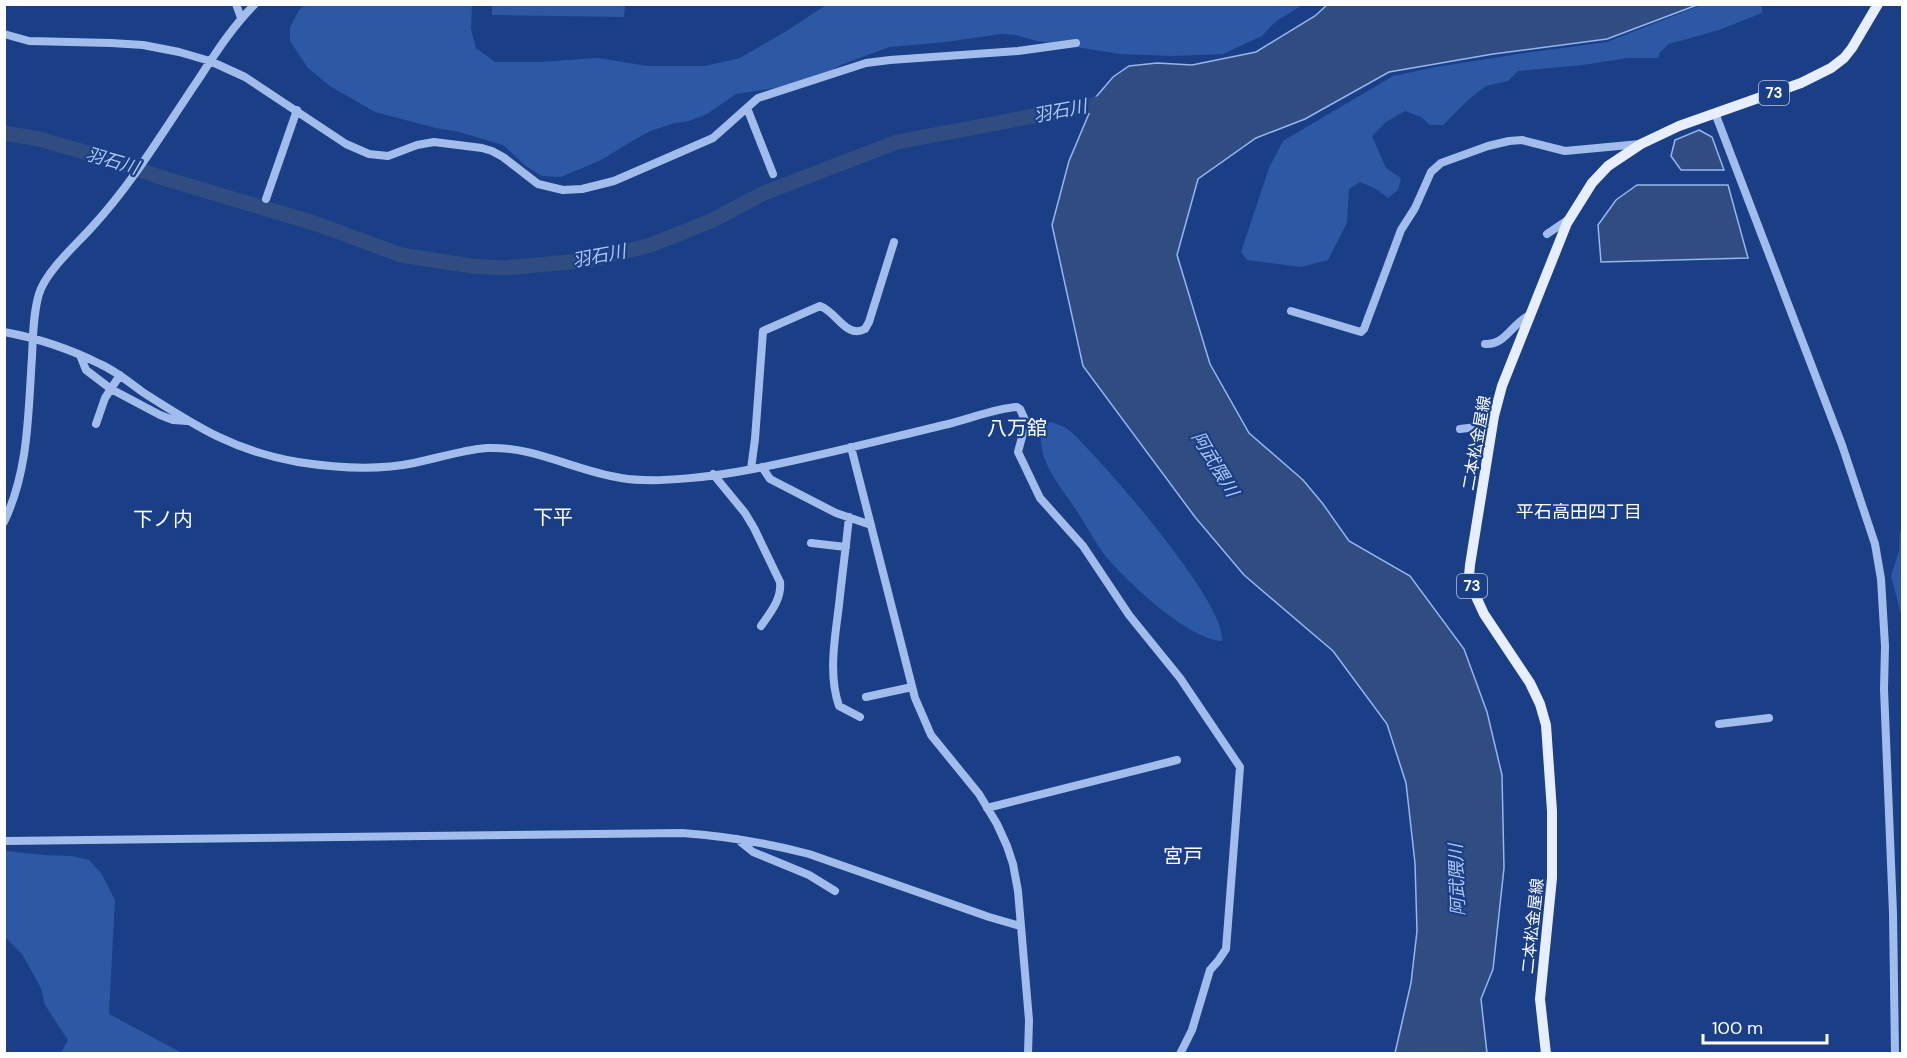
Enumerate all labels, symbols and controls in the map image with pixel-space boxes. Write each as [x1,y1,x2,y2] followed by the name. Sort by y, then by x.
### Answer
[1759,81,1789,105] road number: 73
[1031,94,1091,128] water label: 羽石川
[83,142,143,181] water label: 羽石川
[570,239,630,273] water label: 羽石川
[1458,394,1495,492] street label: 二本松金屋線
[987,415,1047,441] district label: 八万舘
[1186,427,1245,503] water label: 阿武隈川
[1516,500,1642,524] district label: 平石高田四丁目
[533,504,573,530] district label: 下平
[133,506,193,532] district label: 下ノ内
[1457,574,1487,598] road number: 73
[1444,842,1470,916] water label: 阿武隈川
[1163,843,1203,869] district label: 宮戸
[1517,877,1548,975] street label: 二本松金屋線
[1703,1007,1828,1045] scale bar
[1712,1016,1763,1040] text: 100 m

